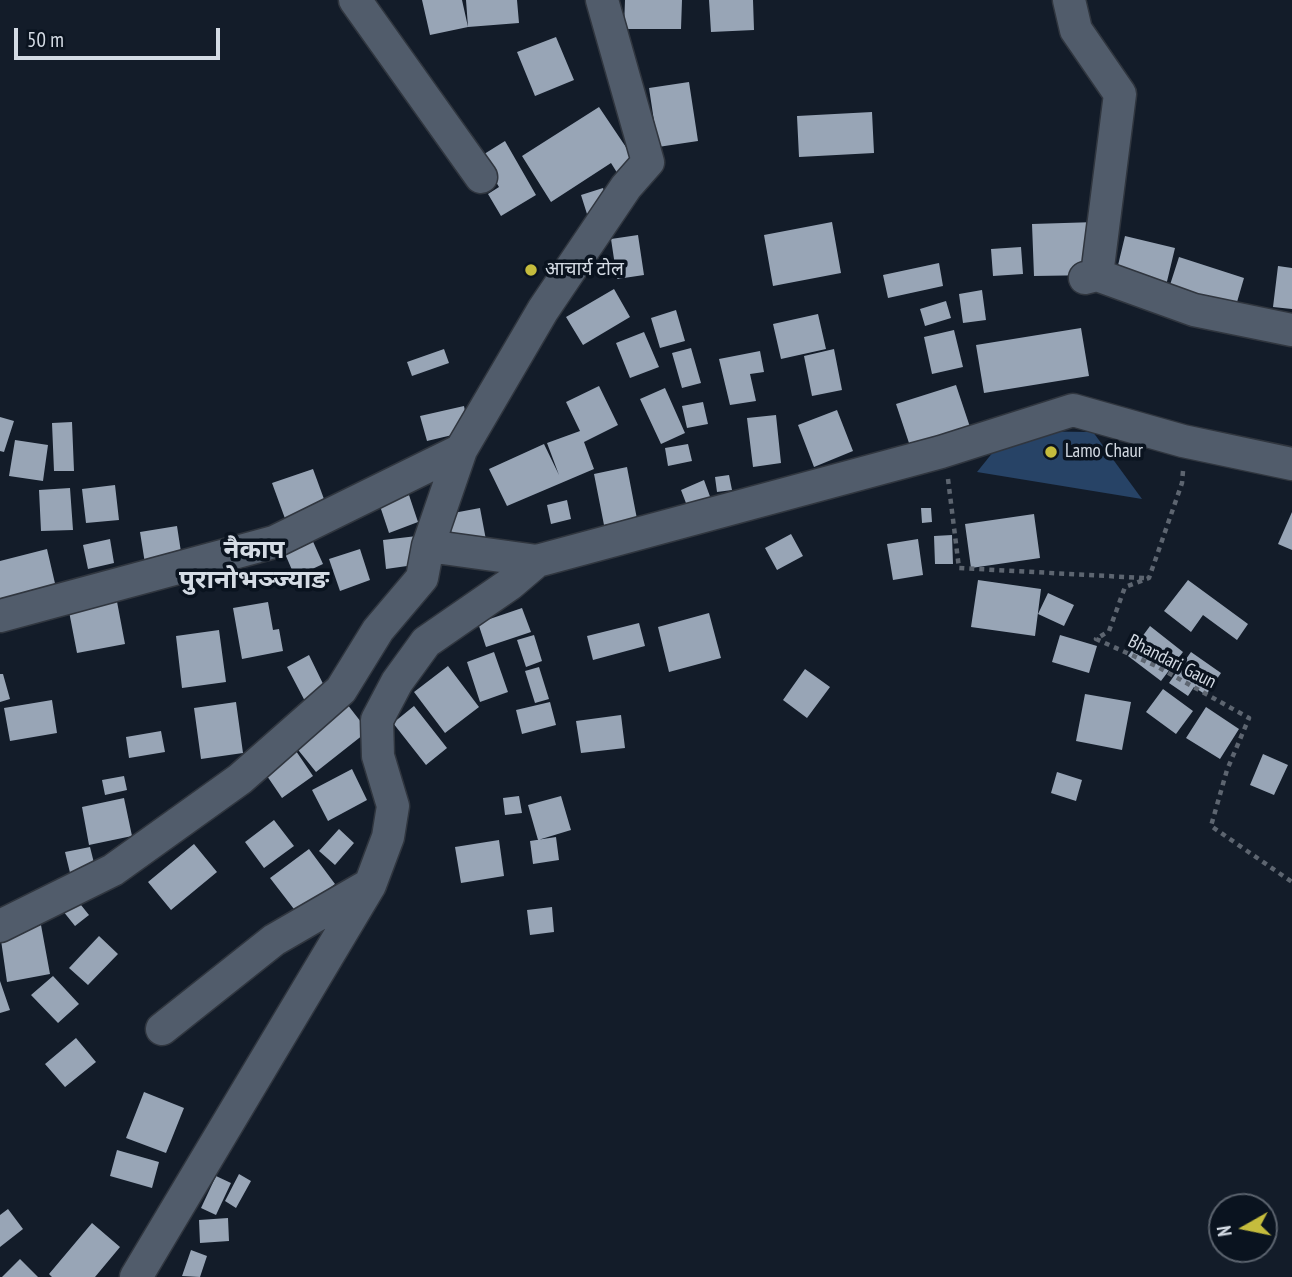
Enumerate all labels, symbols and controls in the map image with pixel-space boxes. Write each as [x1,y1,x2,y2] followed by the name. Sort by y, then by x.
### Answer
[18,14,224,58] scale bar
[27,26,64,53] text: 50 m
[545,259,624,281] place label: आचार्य टोल
[523,262,539,278] marker: आचार्य टोल
[1065,441,1143,463] place label: Lamo Chaur
[1043,444,1059,460] marker: Lamo Chaur
[179,535,329,596] district label: नैकाप पुरानोभञ्ज्याङ
[1124,630,1220,694] street label: Bhandari Gaun
[1208,1193,1278,1263] north arrow
[1212,1224,1237,1238] text: N

